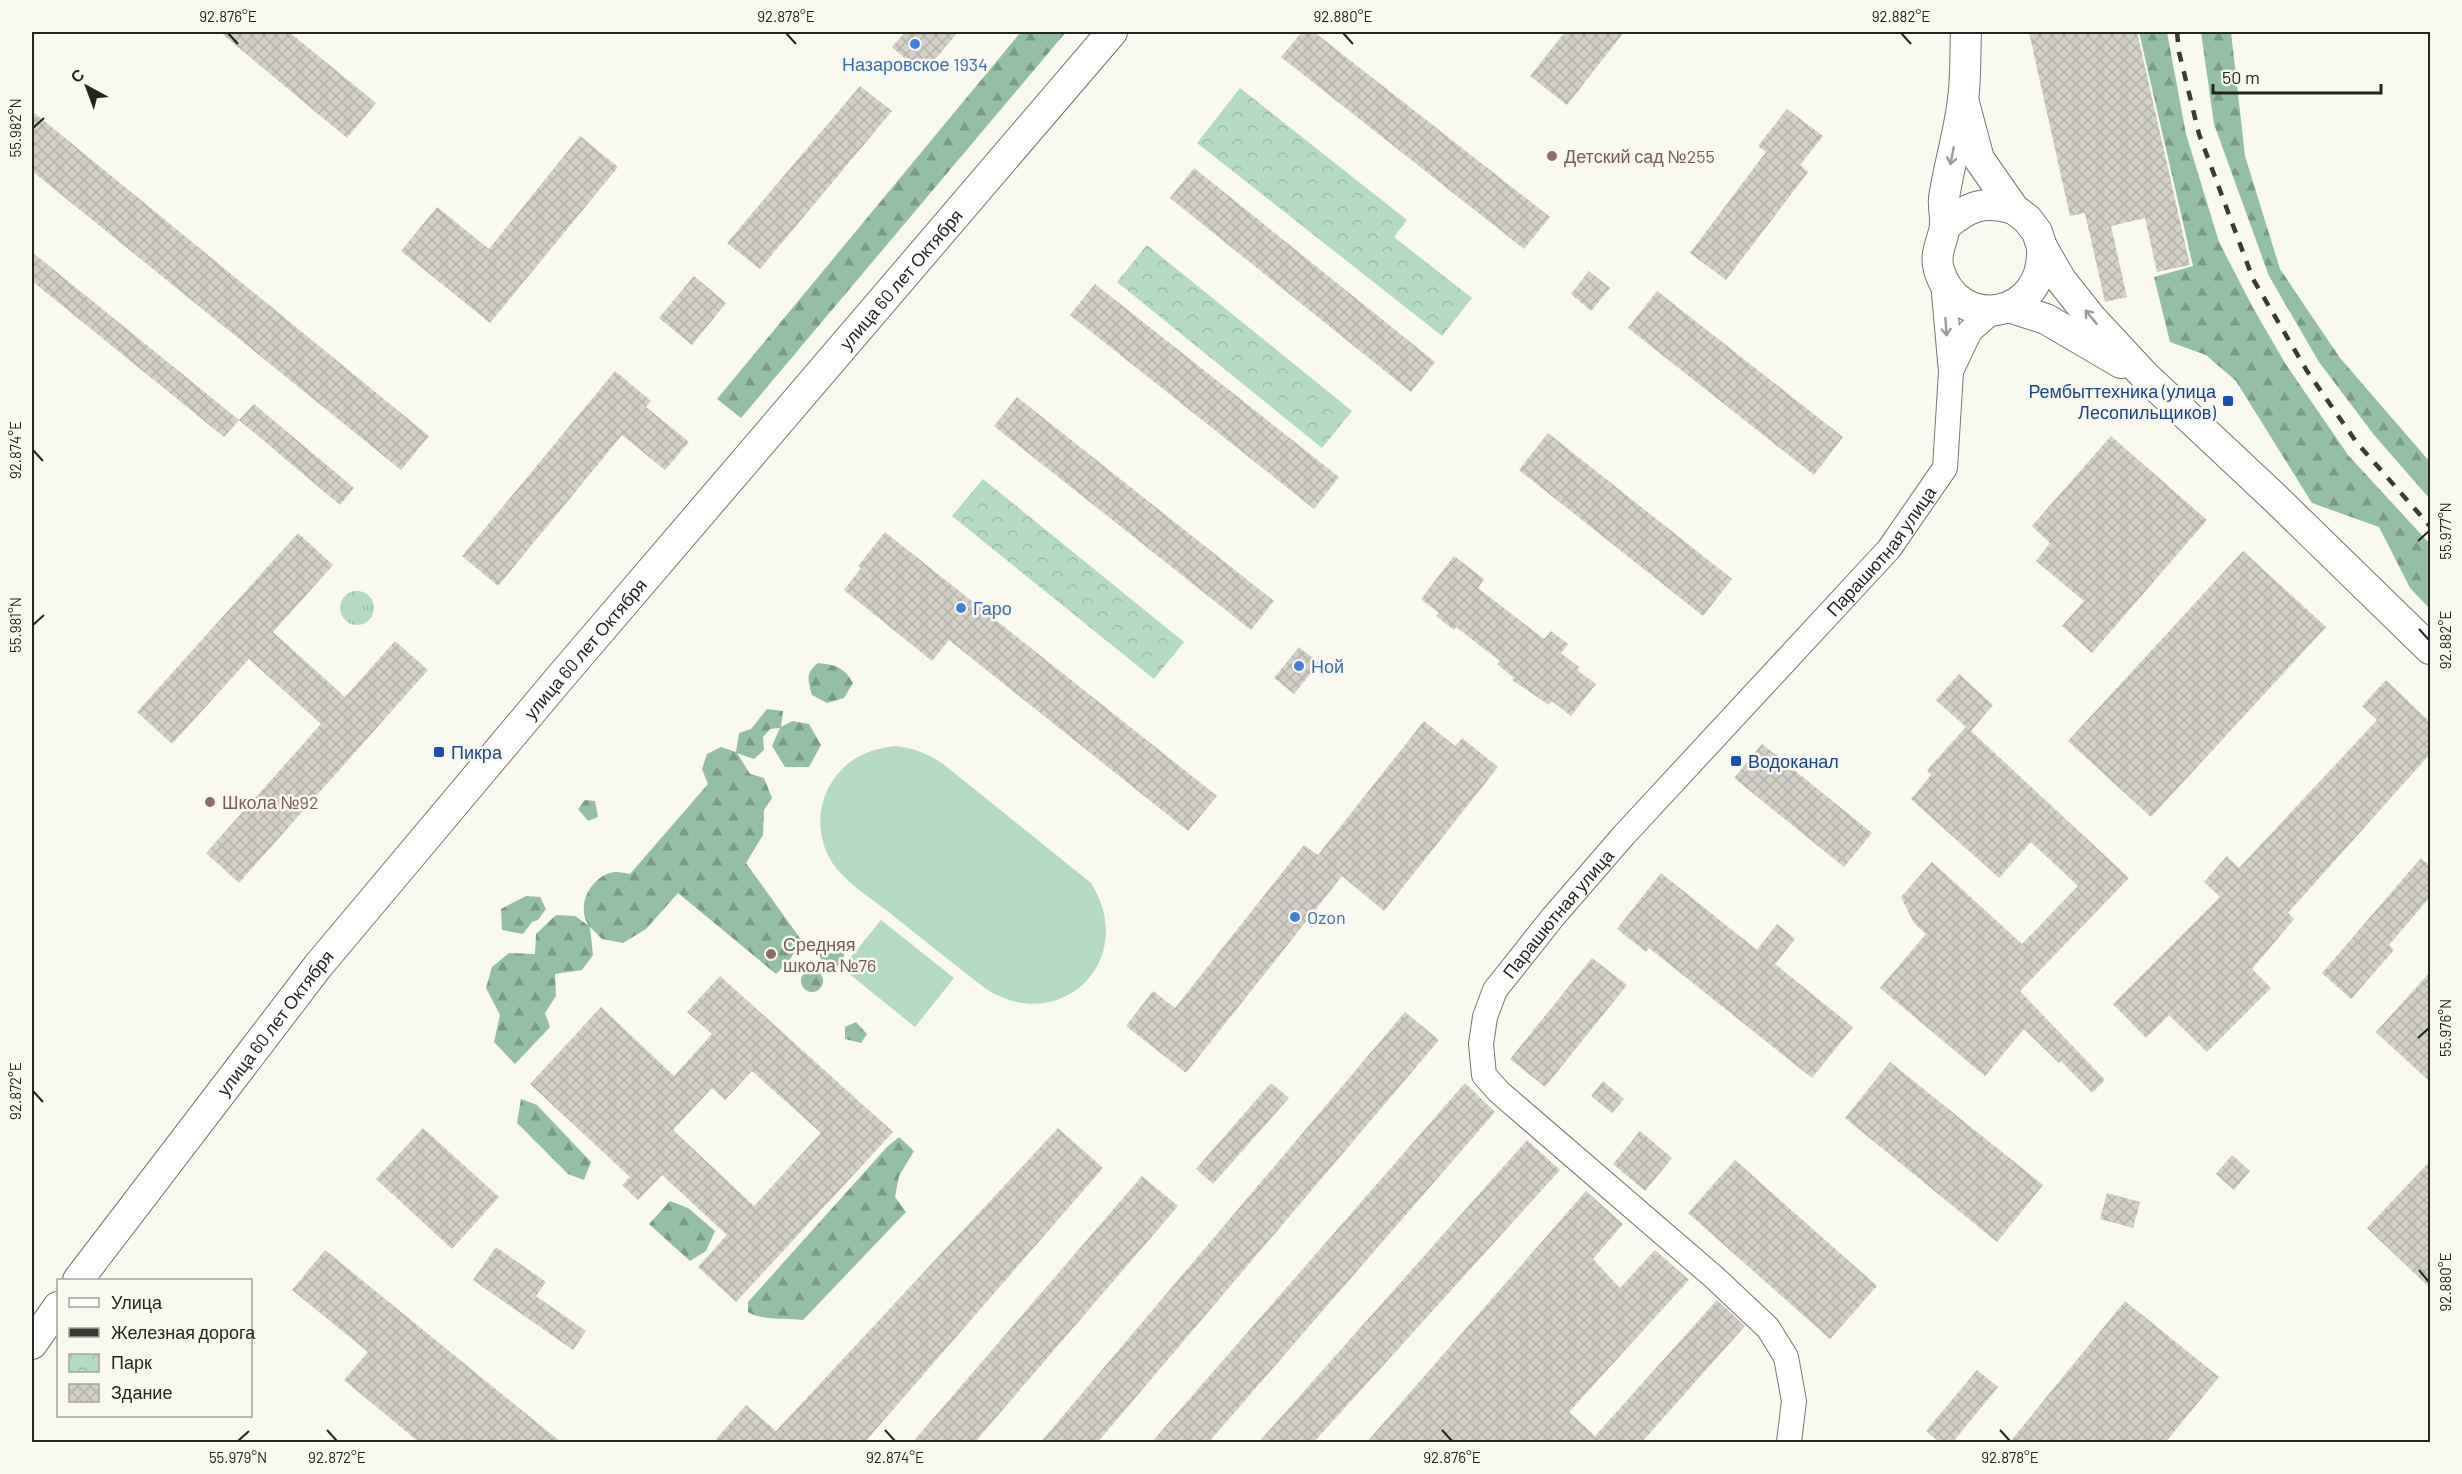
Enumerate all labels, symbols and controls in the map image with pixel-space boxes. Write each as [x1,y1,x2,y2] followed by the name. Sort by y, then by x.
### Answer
[199,7,257,25] text: 92.876°E
[757,7,815,25] text: 92.878°E
[1314,7,1372,25] text: 92.880°E
[1872,7,1930,25] text: 92.882°E
[908,37,922,51] marker: Назаровское 1934
[842,53,988,75] place label: Назаровское 1934
[57,57,117,117] north arrow
[2213,57,2381,95] scale bar
[66,64,88,86] text: С
[2222,66,2260,88] text: 50 m
[6,98,24,158] text: 55.982°N
[1564,145,1715,167] place label: Детский сад №255
[1946,146,1957,166] one-way arrow
[1545,149,1559,163] marker: Детский сад №255
[835,204,967,354] street label: улица 60 лет Октября
[2084,310,2098,325] one-way arrow
[1941,316,1952,336] one-way arrow
[2028,380,2217,423] place label: Рембыттехника (улица Лесопильщиков)
[2221,394,2235,408] marker: Рембыттехника (улица Лесопильщиков)
[6,421,24,479] text: 92.874°E
[1822,481,1941,621] street label: Парашютная улица
[2436,502,2454,560] text: 55.977°N
[519,574,651,723] street label: улица 60 лет Октября
[6,597,24,653] text: 55.981°N
[973,597,1012,619] place label: Гаро
[954,601,968,615] marker: Гаро
[2436,611,2454,669] text: 92.882°E
[1311,655,1344,677] place label: Ной
[1292,659,1306,673] marker: Ной
[451,741,503,763] place label: Пикра
[432,745,446,759] marker: Пикра
[1748,750,1839,772] place label: Водоканал
[1729,754,1743,768] marker: Водоканал
[222,791,319,813] place label: Школа №92
[203,795,217,809] marker: Школа №92
[1498,844,1619,983] street label: Парашютная улица
[1307,906,1346,928] place label: Ozon
[1288,910,1302,924] marker: Ozon
[783,933,876,976] place label: Средняя школа №76
[212,945,338,1100] street label: улица 60 лет Октября
[764,947,778,961] marker: Средняя школа №76
[2436,999,2454,1057] text: 55.976°N
[6,1062,24,1120] text: 92.872°E
[2436,1253,2454,1311] text: 92.880°E
[57,1279,252,1417] legend
[111,1291,163,1313] text: Улица
[111,1321,256,1343] text: Железная дорога
[111,1351,152,1373] text: Парк
[111,1381,172,1403] text: Здание
[209,1448,267,1466] text: 55.979°N
[308,1448,366,1466] text: 92.872°E
[866,1448,924,1466] text: 92.874°E
[1423,1448,1481,1466] text: 92.876°E
[1981,1448,2039,1466] text: 92.878°E

